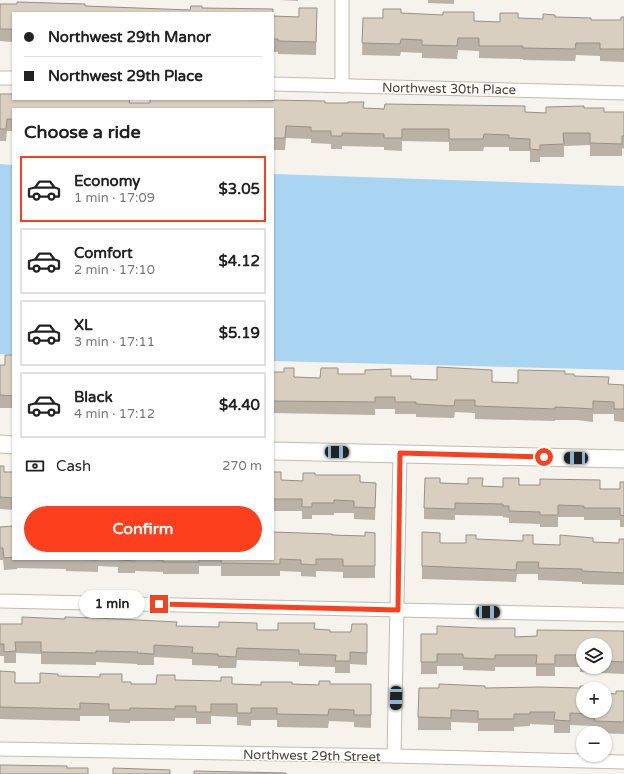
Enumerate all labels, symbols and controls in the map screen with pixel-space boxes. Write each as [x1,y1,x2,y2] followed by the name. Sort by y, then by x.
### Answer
[48,28,211,46] text: Northwest 29th Manor
[48,67,203,85] text: Northwest 29th Place
[382,80,516,98] street label: Northwest 30th Place
[24,121,141,143] text: Choose a ride
[26,171,62,207] icon: car
[74,172,140,190] text: Economy
[219,180,260,198] text: $3.05
[74,190,155,206] text: 1 min · 17:09
[26,243,62,279] icon: car
[74,244,133,262] text: Comfort
[219,252,260,270] text: $4.12
[74,262,155,278] text: 2 min · 17:10
[26,315,62,351] icon: car
[74,316,93,334] text: XL
[219,324,260,342] text: $5.19
[74,334,155,350] text: 3 min · 17:11
[26,387,62,423] icon: car
[74,388,113,406] text: Black
[219,396,260,414] text: $4.40
[74,406,155,422] text: 4 min · 17:12
[325,446,349,458] car
[535,448,553,466] route start
[564,452,588,464] car
[24,455,46,477] icon: cash
[56,457,91,475] text: Cash
[222,458,262,474] text: 270 m
[24,506,262,552] button: Confirm
[79,590,145,618] callout: 1 min
[150,595,168,613] route end
[95,596,129,612] text: 1 min
[476,606,500,618] car
[576,638,612,762] map controls
[576,638,612,674] button: layers
[576,682,612,718] button: +
[390,686,402,710] car
[576,726,612,762] button: −
[243,747,381,765] street label: Northwest 29th Street

